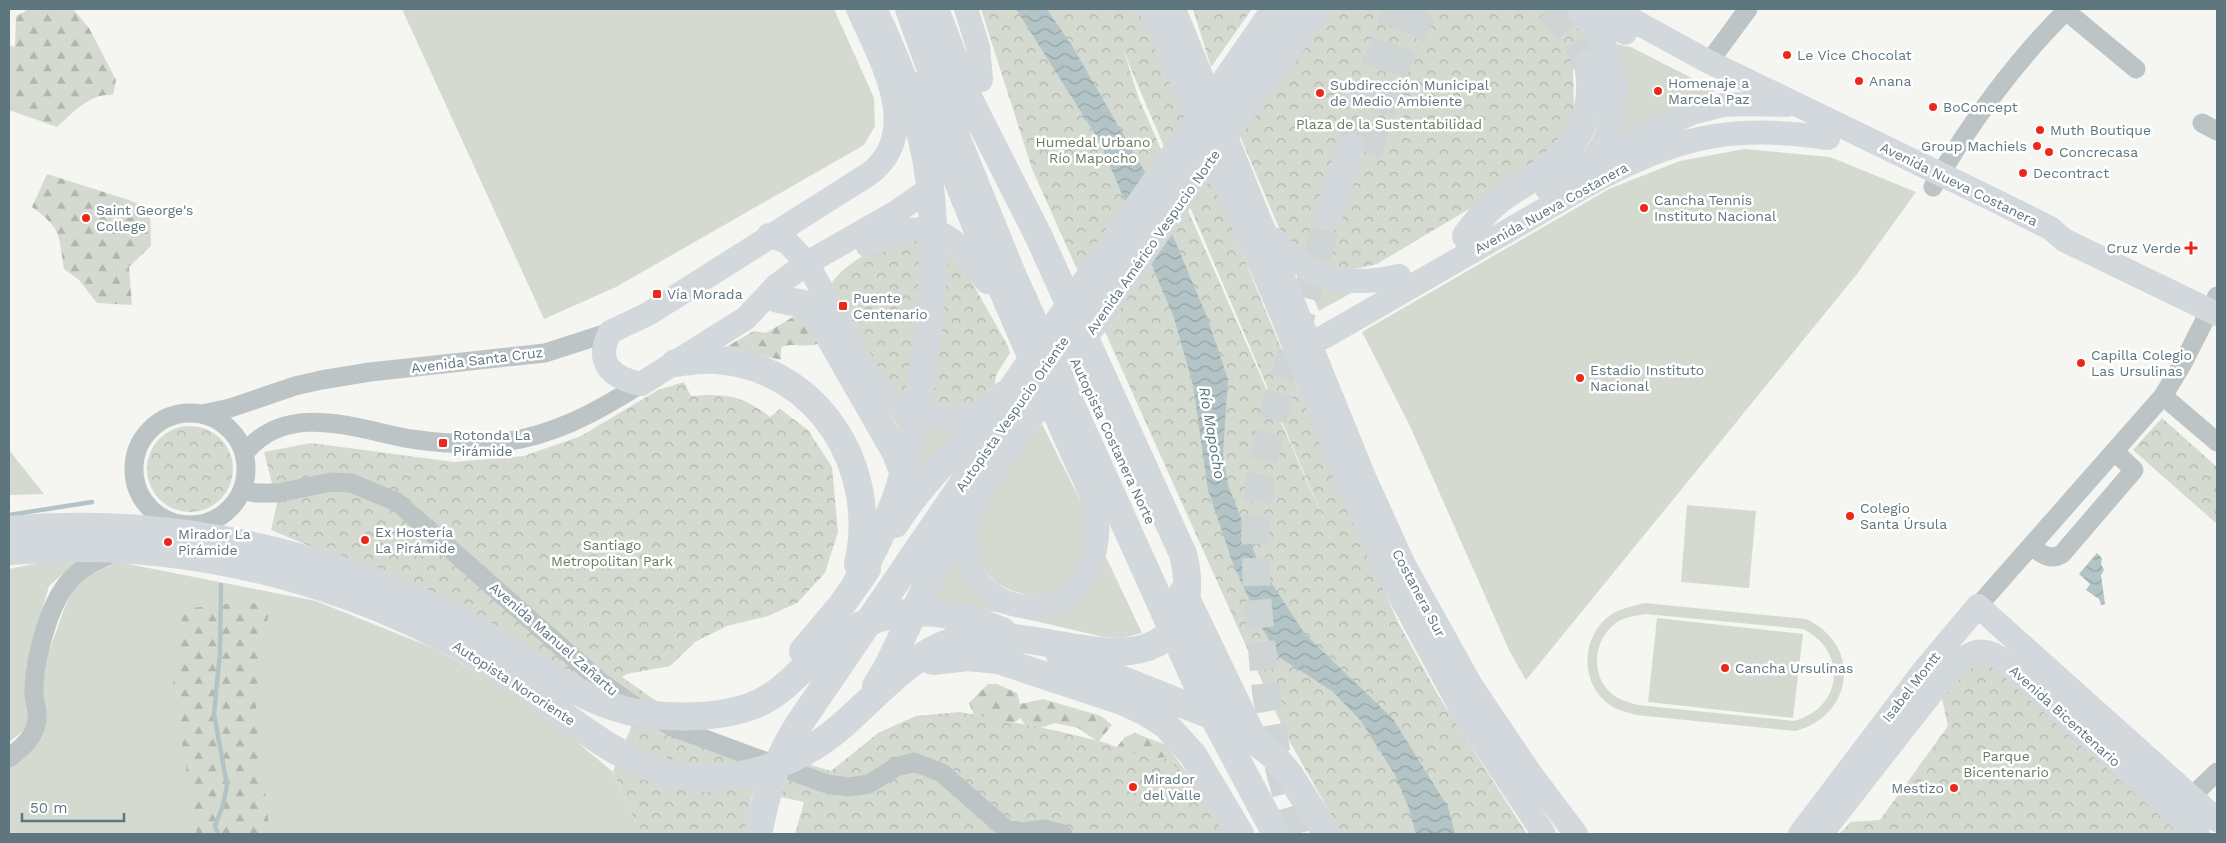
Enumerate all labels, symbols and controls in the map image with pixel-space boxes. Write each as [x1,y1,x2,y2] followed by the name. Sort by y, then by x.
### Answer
[1797,47,1912,63] place label: Le Vice Chocolat
[1781,49,1793,61] marker: Le Vice Chocolat
[1869,73,1911,89] place label: Anana
[1668,75,1750,107] place label: Homenaje a Marcela Paz
[1853,75,1865,87] marker: Anana
[1330,77,1490,109] place label: Subdirección Municipal de Medio Ambiente
[1652,85,1664,97] marker: Homenaje a Marcela Paz
[1314,87,1326,99] marker: Subdirección Municipal de Medio Ambiente
[1943,99,2018,115] place label: BoConcept
[1927,101,1939,113] marker: BoConcept
[1296,116,1482,132] park label: Plaza de la Sustentabilidad
[2050,122,2151,138] place label: Muth Boutique
[2034,124,2046,136] marker: Muth Boutique
[1036,134,1150,166] park label: Humedal Urbano Río Mapocho
[1921,138,2027,154] place label: Group Machiels
[1878,139,2040,229] street label: Avenida Nueva Costanera
[2031,140,2043,152] marker: Group Machiels
[2059,144,2138,160] place label: Concrecasa
[2043,146,2055,158] marker: Concrecasa
[1083,147,1223,337] street label: Avenida Américo Vespucio Norte
[1471,159,1631,257] street label: Avenida Nueva Costanera
[2033,165,2109,181] place label: Decontract
[2017,167,2029,179] marker: Decontract
[1654,192,1777,224] place label: Cancha Tennis Instituto Nacional
[96,202,193,234] place label: Saint George's College
[1638,202,1650,214] marker: Cancha Tennis Instituto Nacional
[80,212,92,224] marker: Saint George's College
[2106,240,2181,256] place label: Cruz Verde
[2185,242,2197,254] marker: Cruz Verde
[667,286,743,302] place label: Vía Morada
[651,288,663,300] marker: Vía Morada
[853,290,928,322] place label: Puente Centenario
[837,300,849,312] marker: Puente Centenario
[952,333,1072,495] street label: Autopista Vespucio Oriente
[410,344,544,376] street label: Avenida Santa Cruz
[2091,347,2192,379] place label: Capilla Colegio Las Ursulinas
[1067,355,1159,527] street label: Autopista Costanera Norte
[2075,357,2087,369] marker: Capilla Colegio Las Ursulinas
[1590,362,1704,394] place label: Estadio Instituto Nacional
[1574,372,1586,384] marker: Estadio Instituto Nacional
[1195,386,1229,480] water label: Río Mapocho
[453,427,531,459] place label: Rotonda La Pirámide
[437,437,449,449] marker: Rotonda La Pirámide
[1860,500,1947,532] place label: Colegio Santa Úrsula
[1844,510,1856,522] marker: Colegio Santa Úrsula
[375,524,455,556] place label: Ex Hostería La Pirámide
[178,526,251,558] place label: Mirador La Pirámide
[359,534,371,546] marker: Ex Hostería La Pirámide
[162,536,174,548] marker: Mirador La Pirámide
[551,537,673,569] park label: Santiago Metropolitan Park
[1389,546,1449,640] street label: Costanera Sur
[487,579,621,699] street label: Avenida Manuel Zañartu
[450,637,578,729] street label: Autopista Nororiente
[1879,649,1943,725] street label: Isabel Montt
[1735,660,1853,676] place label: Cancha Ursulinas
[1719,662,1731,674] marker: Cancha Ursulinas
[2006,662,2124,770] street label: Avenida Bicentenario
[1963,748,2049,780] park label: Parque Bicentenario
[1143,771,1201,803] place label: Mirador del Valle
[1891,780,1944,796] place label: Mestizo
[1127,781,1139,793] marker: Mirador del Valle
[1948,782,1960,794] marker: Mestizo
[22,790,125,822] scale bar
[30,799,67,817] text: 50 m

